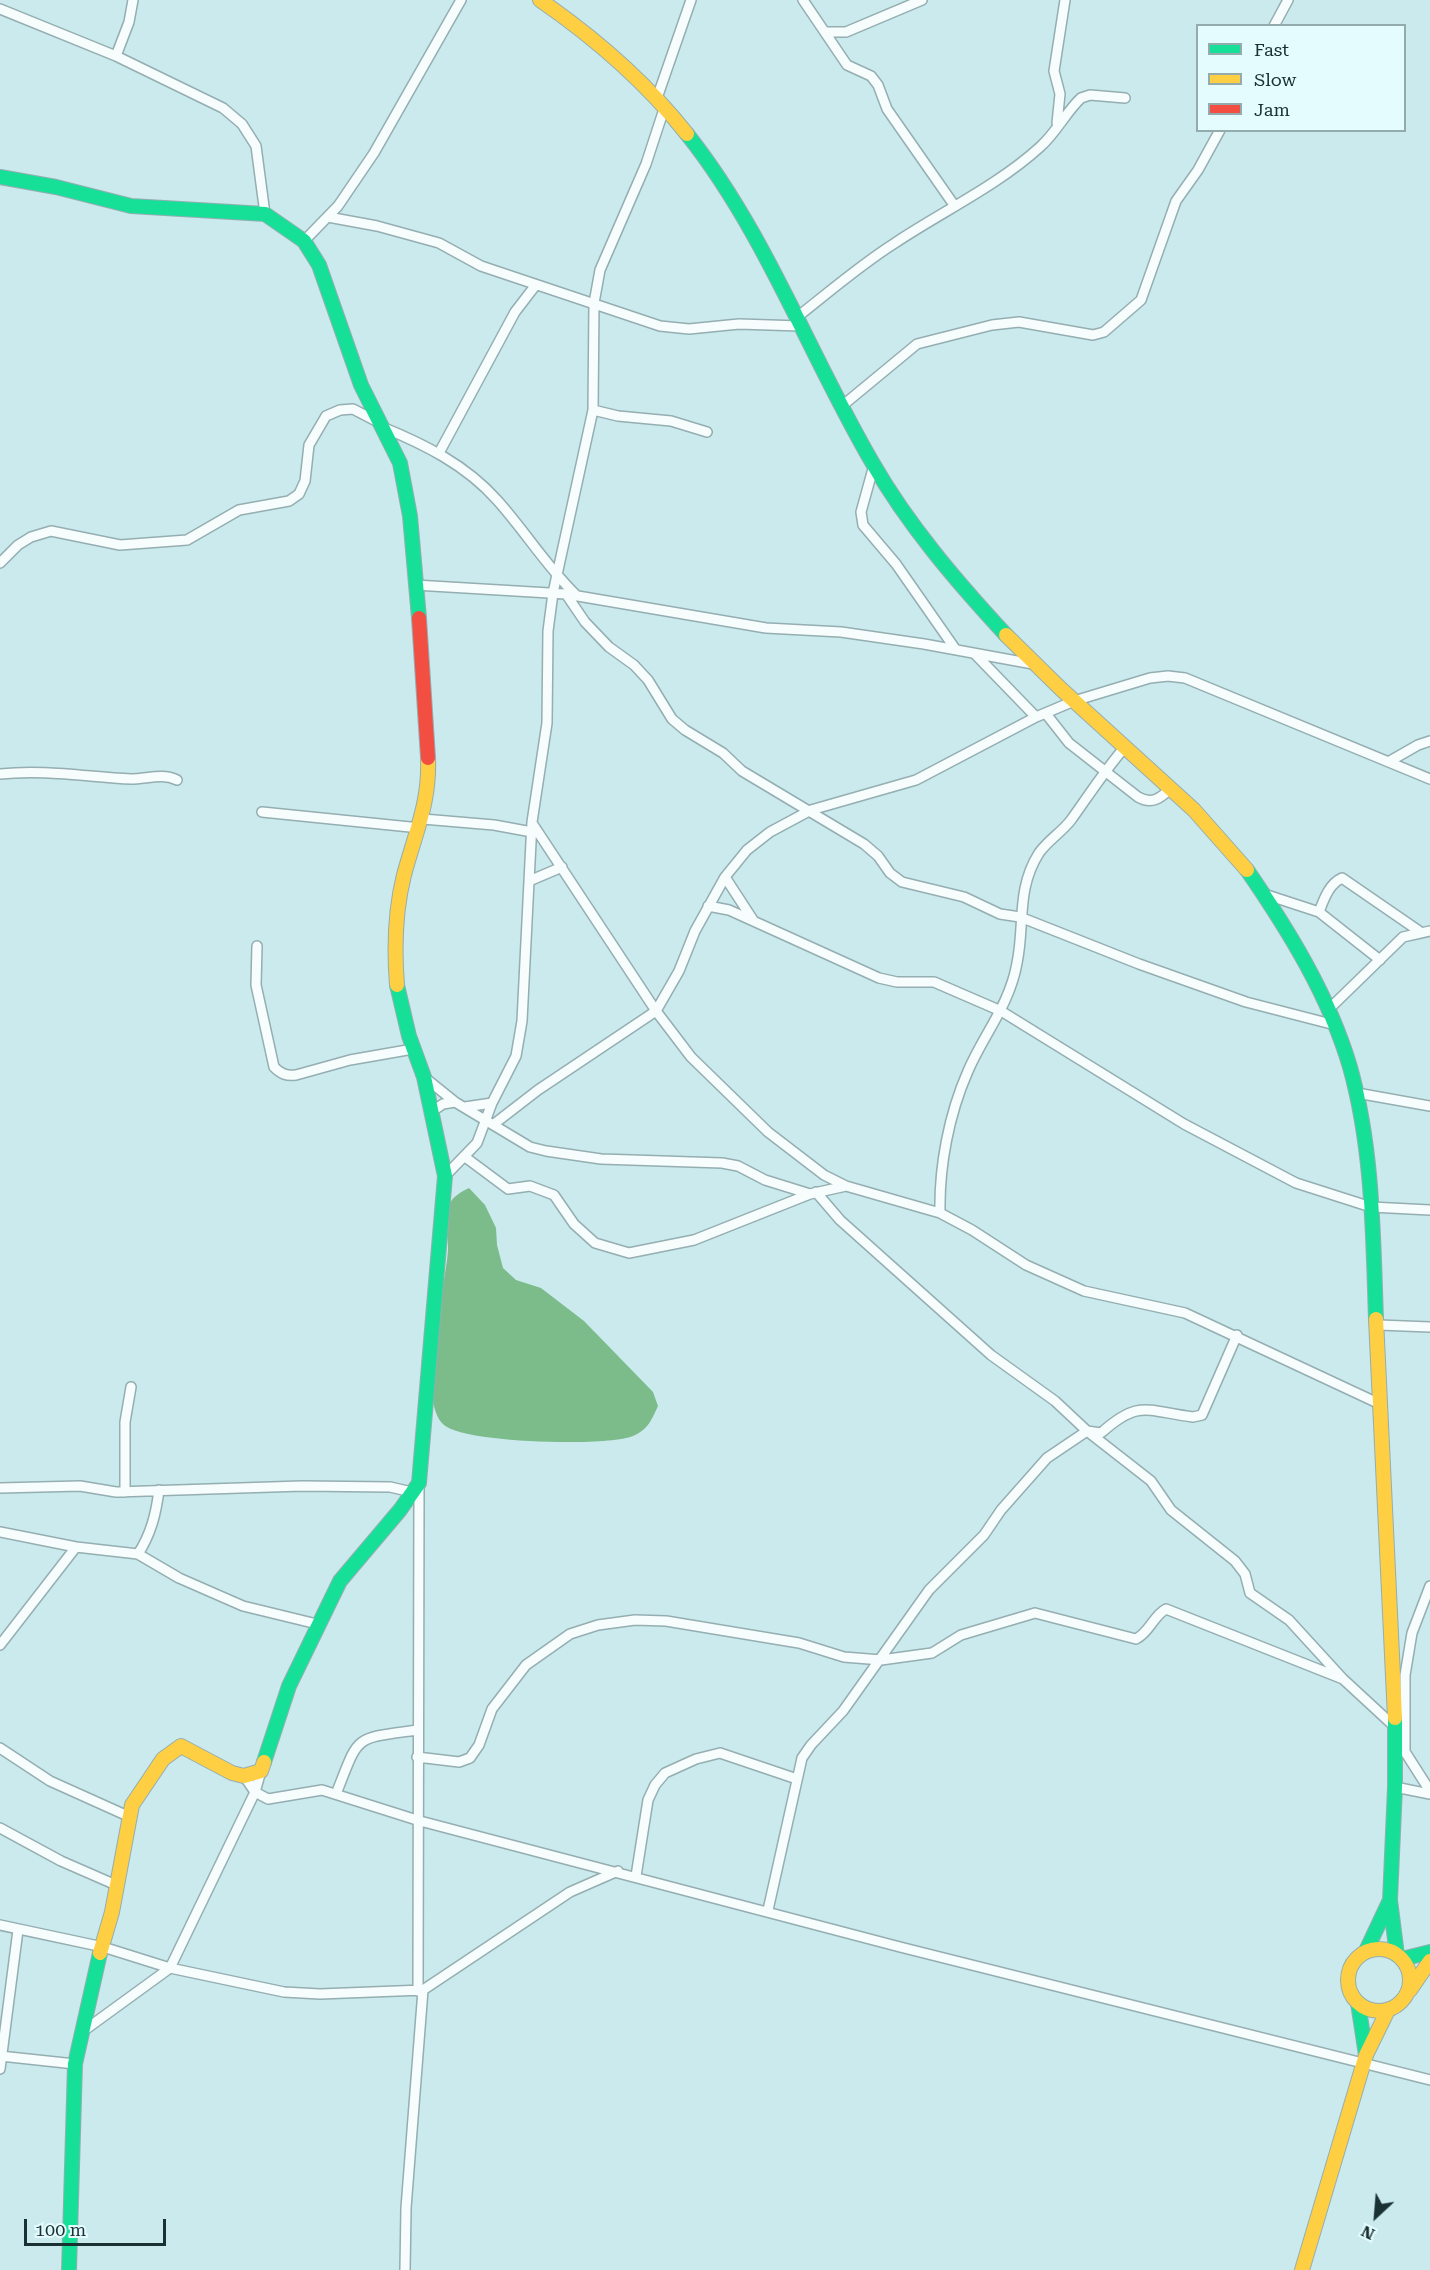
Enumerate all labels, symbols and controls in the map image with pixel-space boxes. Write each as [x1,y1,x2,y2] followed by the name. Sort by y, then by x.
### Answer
[1196,24,1406,132] legend
[1254,39,1289,60] text: Fast
[1254,69,1296,90] text: Slow
[1254,99,1290,120] text: Jam
[1346,2186,1406,2246] north arrow
[27,2207,170,2245] scale bar
[35,2219,86,2240] text: 100 m
[1358,2221,1378,2244] text: N

